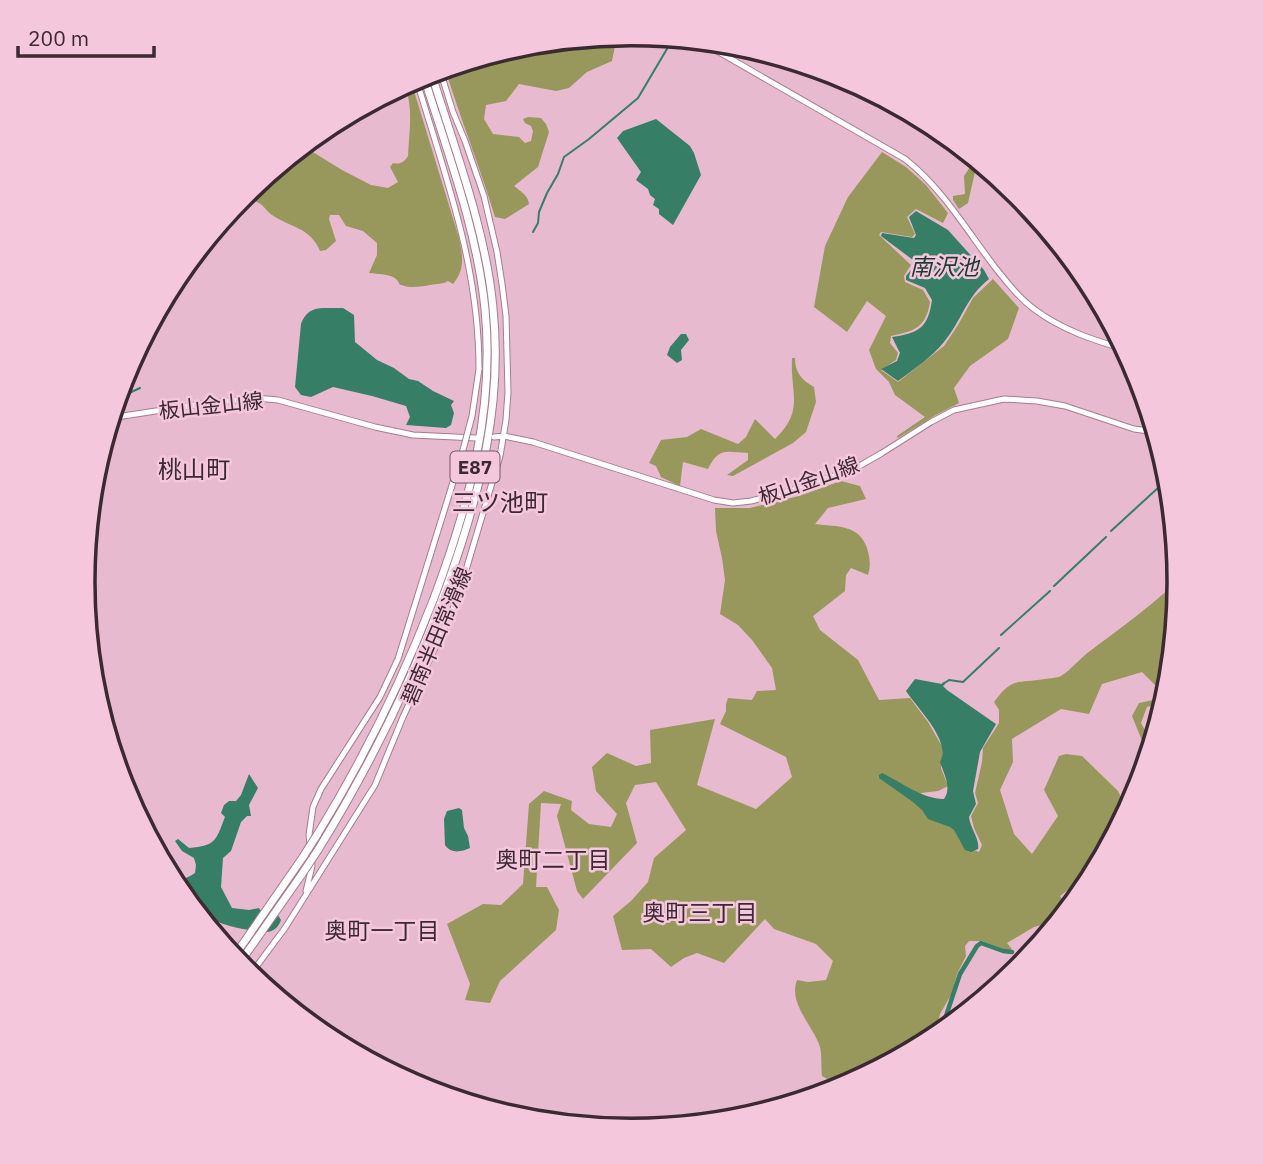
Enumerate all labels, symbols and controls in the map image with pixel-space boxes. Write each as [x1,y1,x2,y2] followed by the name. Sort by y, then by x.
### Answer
[18,14,154,58] scale bar
[28,24,89,52] text: 200 m
[910,251,981,281] water label: 南沢池
[157,386,265,424] street label: 板山金山線
[754,450,863,510] street label: 板山金山線
[450,452,500,482] road number: E87
[158,453,230,485] district label: 桃山町
[452,486,548,518] district label: 三ツ池町
[394,562,478,709] street label: 碧南半田常滑線
[496,844,611,874] district label: 奥町二丁目
[643,897,758,927] district label: 奥町三丁目
[325,915,440,945] district label: 奥町一丁目

